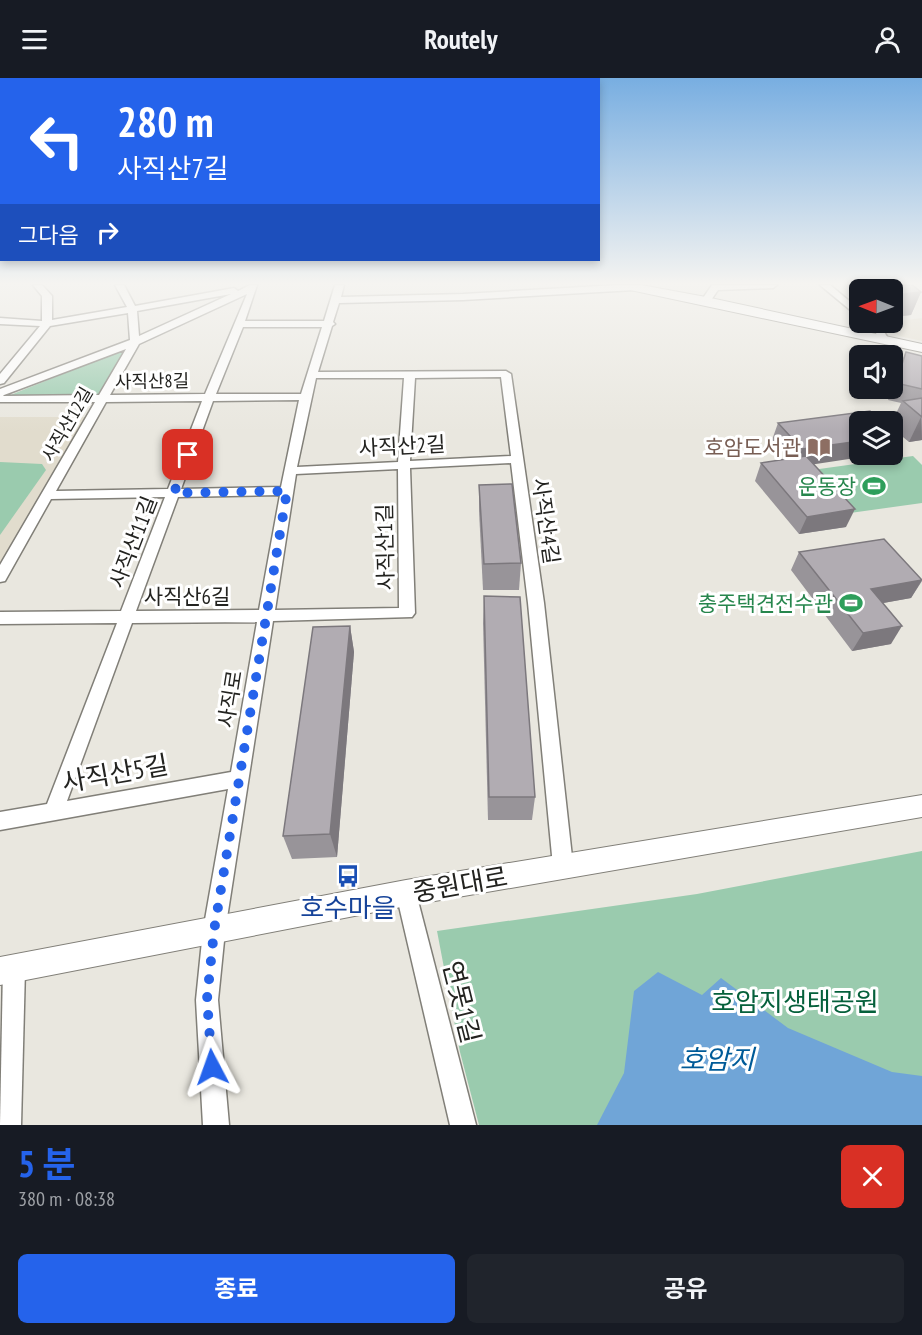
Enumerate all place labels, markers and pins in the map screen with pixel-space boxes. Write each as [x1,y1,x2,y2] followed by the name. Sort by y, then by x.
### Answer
[162,429,213,480] pin
[704,434,801,461] place label: 호암도서관
[806,434,832,460] library icon: 호암도서관
[798,473,856,500] place label: 운동장
[861,473,887,499] sports icon: 운동장
[698,590,833,617] place label: 충주택견전수관
[838,590,864,616] sports icon: 충주택견전수관
[335,863,361,889] bus stop icon: 호수마을
[300,891,396,924] place label: 호수마을

